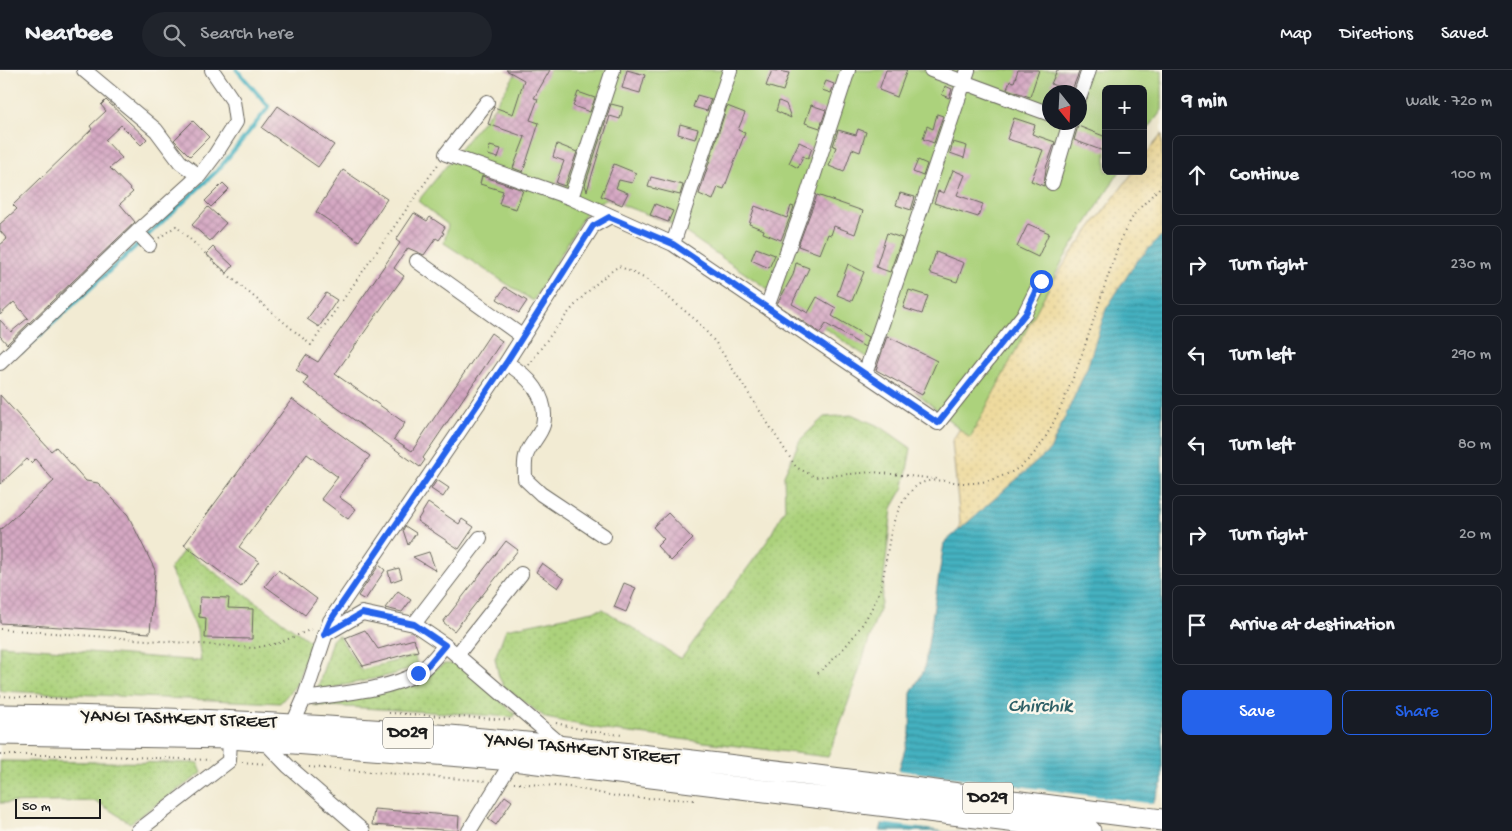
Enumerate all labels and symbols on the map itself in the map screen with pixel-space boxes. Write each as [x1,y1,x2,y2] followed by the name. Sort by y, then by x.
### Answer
[1042,85,1087,130] north arrow
[1030,270,1053,293] route start
[407,662,430,685] route end
[1008,696,1074,719] water label: Chirchik
[79,705,278,735] street label: YANGI TASHKENT STREET
[383,718,433,748] road number: D029
[482,728,681,772] street label: YANGI TASHKENT STREET
[963,782,1013,814] road number: D029
[15,796,101,819] scale bar

